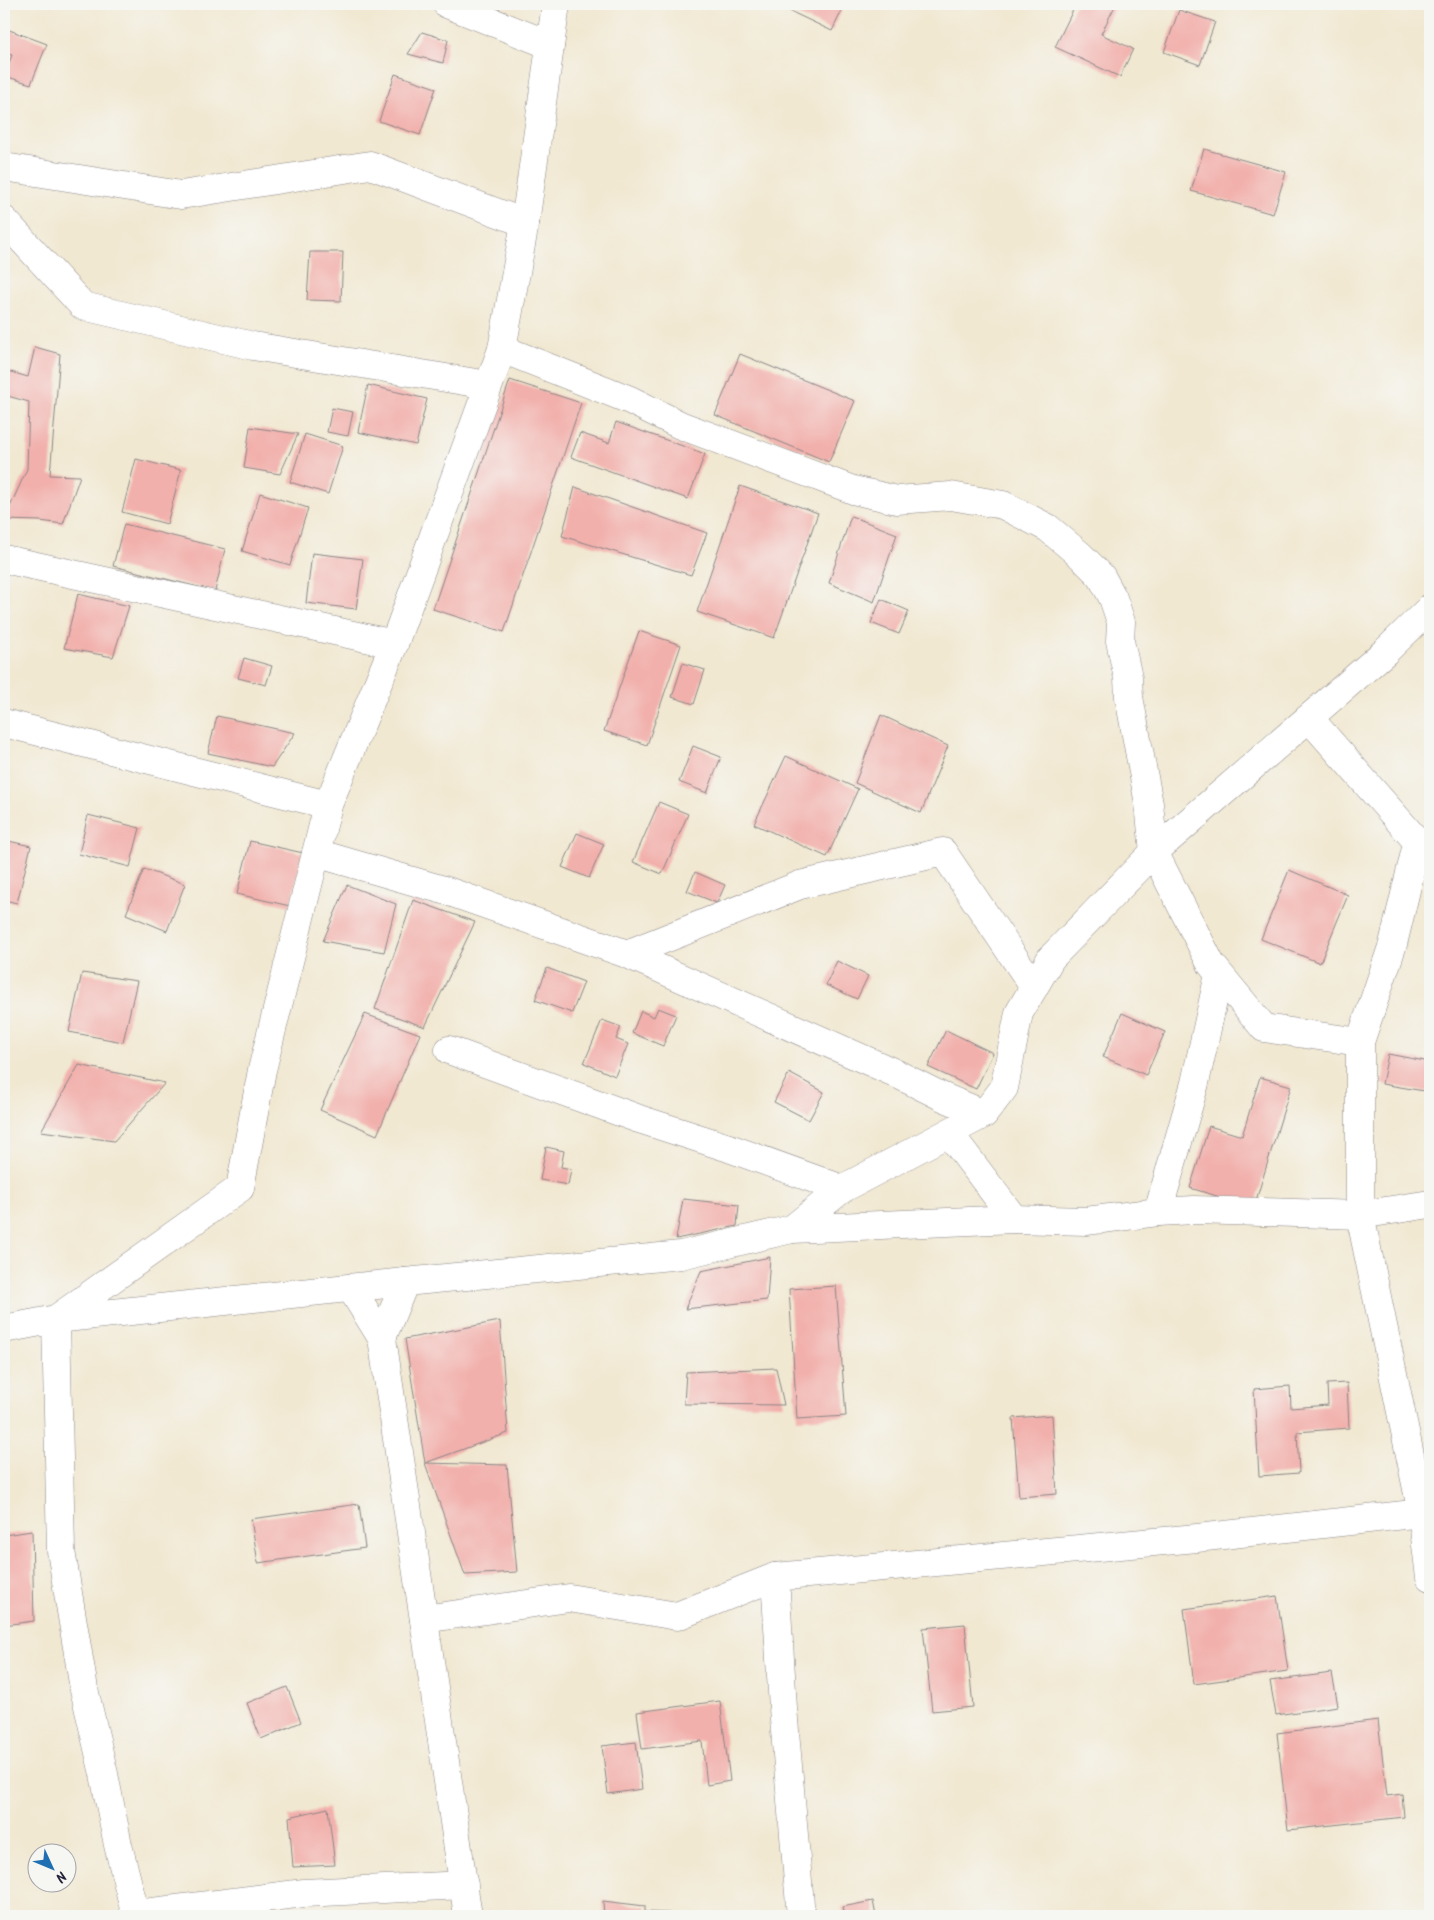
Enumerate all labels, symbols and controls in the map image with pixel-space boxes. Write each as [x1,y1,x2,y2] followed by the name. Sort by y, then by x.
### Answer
[28,1842,78,1892] north arrow
[50,1866,72,1887] text: N

